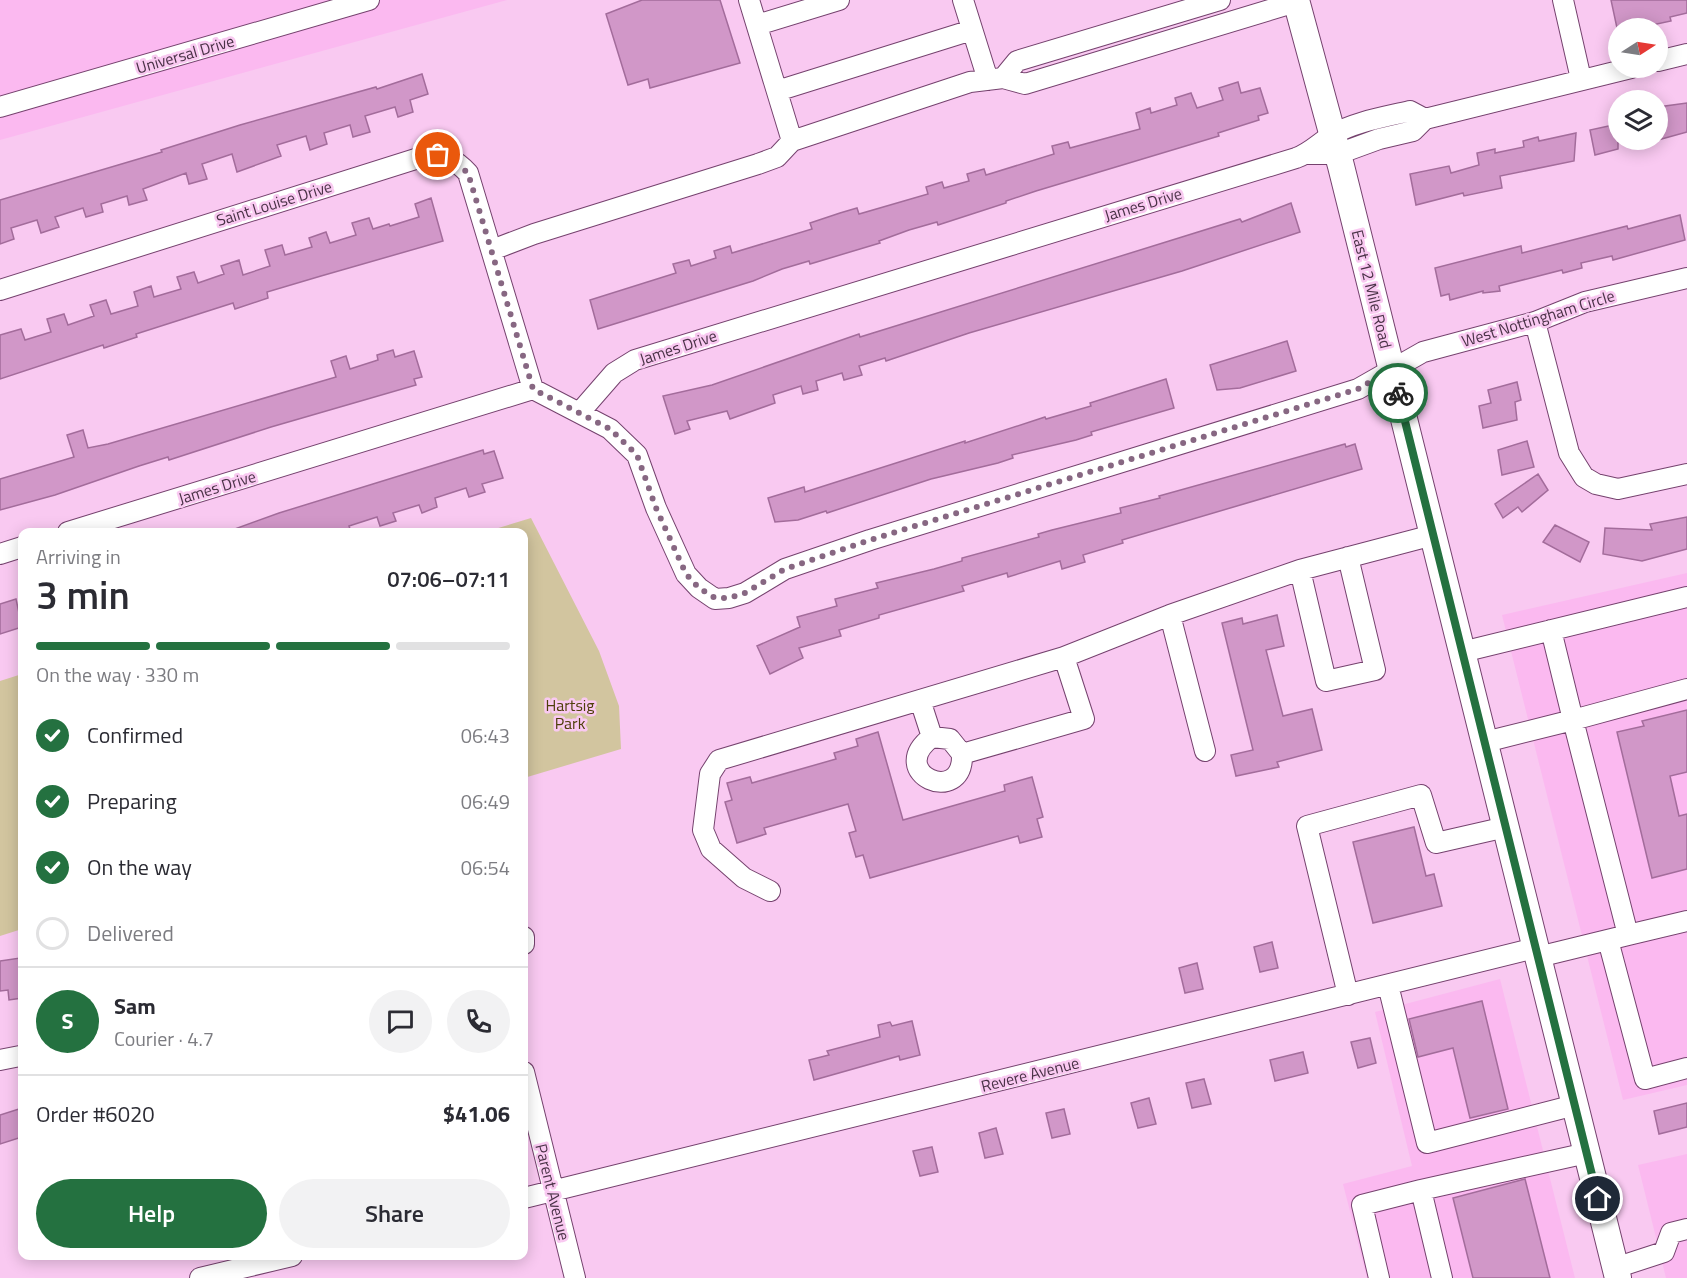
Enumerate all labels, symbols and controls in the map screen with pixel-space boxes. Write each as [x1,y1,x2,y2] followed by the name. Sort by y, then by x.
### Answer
[1608,18,1668,78] north arrow
[1608,18,1668,150] map controls
[133,29,237,79] street label: Universal Drive
[1608,90,1668,150] button: layers
[412,129,463,180] pin
[421,138,454,171] icon: bag
[213,174,335,232] street label: Saint Louise Drive
[1101,181,1185,227] street label: James Drive
[1346,227,1398,351] street label: East 12 Mile Road
[1458,283,1618,353] street label: West Nottingham Circle
[636,323,720,371] street label: James Drive
[1368,363,1428,423] courier
[1382,377,1415,410] icon: bike
[175,464,259,510] street label: James Drive
[36,541,121,572] text: Arriving in
[387,562,510,596] text: 07:06–07:11
[36,565,130,624] text: 3 min
[36,659,199,690] text: On the way · 330 m
[545,693,595,735] park label: Hartsig Park
[87,718,183,752] text: Confirmed
[36,719,69,752] icon: check
[461,720,510,751] text: 06:43
[87,784,177,818] text: Preparing
[36,785,69,818] icon: check
[461,786,510,817] text: 06:49
[87,850,192,884] text: On the way
[36,851,69,884] icon: check
[461,852,510,883] text: 06:54
[87,916,174,950] text: Delivered
[114,989,156,1023] text: Sam
[369,990,432,1053] button: chat
[447,990,510,1053] button: phone
[62,1004,73,1038] text: S
[114,1023,214,1054] text: Courier · 4.7
[978,1050,1082,1098] street label: Revere Avenue
[36,1097,155,1131] text: Order #6020
[443,1097,510,1131] text: $41.06
[529,1141,577,1243] street label: Parent Avenue
[1572,1173,1623,1224] pin
[36,1179,267,1248] button: Help
[279,1179,510,1248] button: Share
[1581,1182,1614,1215] icon: home

